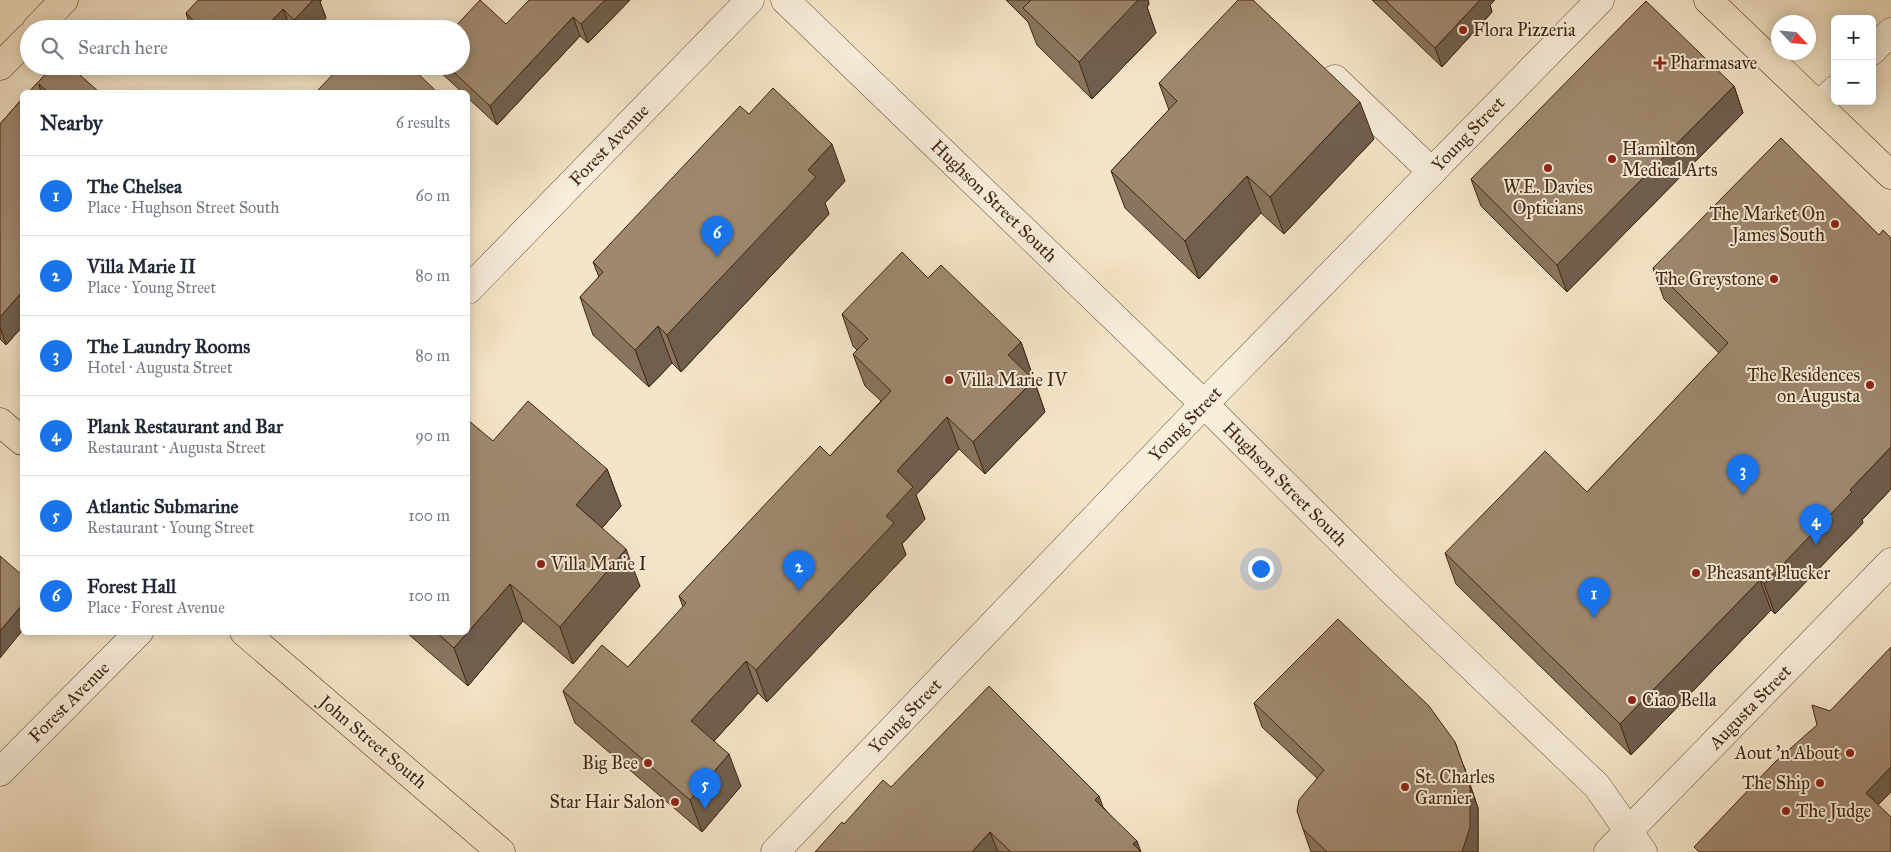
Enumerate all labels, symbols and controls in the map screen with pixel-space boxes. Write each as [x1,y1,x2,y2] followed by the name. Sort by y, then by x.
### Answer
[1771,15,1816,60] north arrow
[1831,15,1876,105] map controls
[1831,15,1876,60] button: +
[1473,19,1576,41] place label: Flora Pizzeria
[20,20,470,75] search box
[1457,24,1469,36] marker: Flora Pizzeria
[38,34,66,62] icon: search
[78,36,168,59] text: Search here
[1670,52,1757,74] place label: Pharmasave
[1654,57,1666,69] marker: Pharmasave
[1831,60,1876,105] button: −
[1427,91,1510,177] street label: Young Street
[564,99,654,191] street label: Forest Avenue
[40,110,103,136] text: Nearby
[396,113,450,132] text: 6 results
[926,135,1062,268] street label: Hughson Street South
[1622,138,1718,181] place label: Hamilton Medical Arts
[1606,153,1618,165] marker: Hamilton Medical Arts
[1542,162,1554,174] marker: W.E. Davies Opticians
[87,175,182,198] text: The Chelsea
[1503,176,1593,219] place label: W.E. Davies Opticians
[53,186,59,205] text: 1
[416,186,450,205] text: 60 m
[87,198,279,217] text: Place · Hughson Street South
[1709,203,1825,247] place label: The Market On James South
[701,216,733,257] pin: 6
[1829,218,1841,230] marker: The Market On James South
[87,255,196,278] text: Villa Marie II
[52,266,60,285] text: 2
[415,266,450,285] text: 80 m
[1655,268,1764,290] place label: The Greystone
[1768,273,1780,285] marker: The Greystone
[87,278,216,297] text: Place · Young Street
[87,335,250,358] text: The Laundry Rooms
[53,346,59,365] text: 3
[415,346,450,365] text: 80 m
[87,358,233,377] text: Hotel · Augusta Street
[1747,364,1860,408] place label: The Residences on Augusta
[958,369,1069,391] place label: Villa Marie IV
[943,374,955,386] marker: Villa Marie IV
[1864,379,1876,391] marker: The Residences on Augusta
[1144,381,1227,467] street label: Young Street
[87,415,283,438] text: Plank Restaurant and Bar
[1218,417,1352,551] street label: Hughson Street South
[52,426,60,445] text: 4
[415,426,450,445] text: 90 m
[87,438,266,457] text: Restaurant · Augusta Street
[1727,454,1759,495] pin: 3
[87,495,238,518] text: Atlantic Submarine
[1800,504,1832,545] pin: 4
[52,506,60,525] text: 5
[408,506,450,525] text: 100 m
[87,518,254,537] text: Restaurant · Young Street
[783,550,815,591] pin: 2
[550,553,647,575] place label: Villa Marie I
[1248,556,1274,582] your location
[535,558,547,570] marker: Villa Marie I
[1706,562,1830,584] place label: Pheasant Plucker
[1690,567,1702,579] marker: Pheasant Plucker
[87,575,176,598] text: Forest Hall
[1578,577,1610,618] pin: 1
[52,586,60,605] text: 6
[408,586,450,605] text: 100 m
[87,598,225,617] text: Place · Forest Avenue
[24,657,114,747] street label: Forest Avenue
[1704,660,1797,755] street label: Augusta Street
[864,673,947,759] street label: Young Street
[313,689,431,794] street label: John Street South
[1642,689,1717,711] place label: Ciao Bella
[1626,694,1638,706] marker: Ciao Bella
[1734,742,1841,764] place label: Aout 'n About
[1844,747,1856,759] marker: Aout 'n About
[582,752,638,775] place label: Big Bee
[642,757,654,769] marker: Big Bee
[1415,766,1495,809] place label: St. Charles Garnier
[689,768,721,809] pin: 5
[1742,772,1810,794] place label: The Ship
[1814,777,1826,789] marker: The Ship
[1399,781,1411,793] marker: St. Charles Garnier
[550,791,665,813] place label: Star Hair Salon
[669,796,681,808] marker: Star Hair Salon
[1796,800,1871,823] place label: The Judge
[1780,805,1792,817] marker: The Judge

